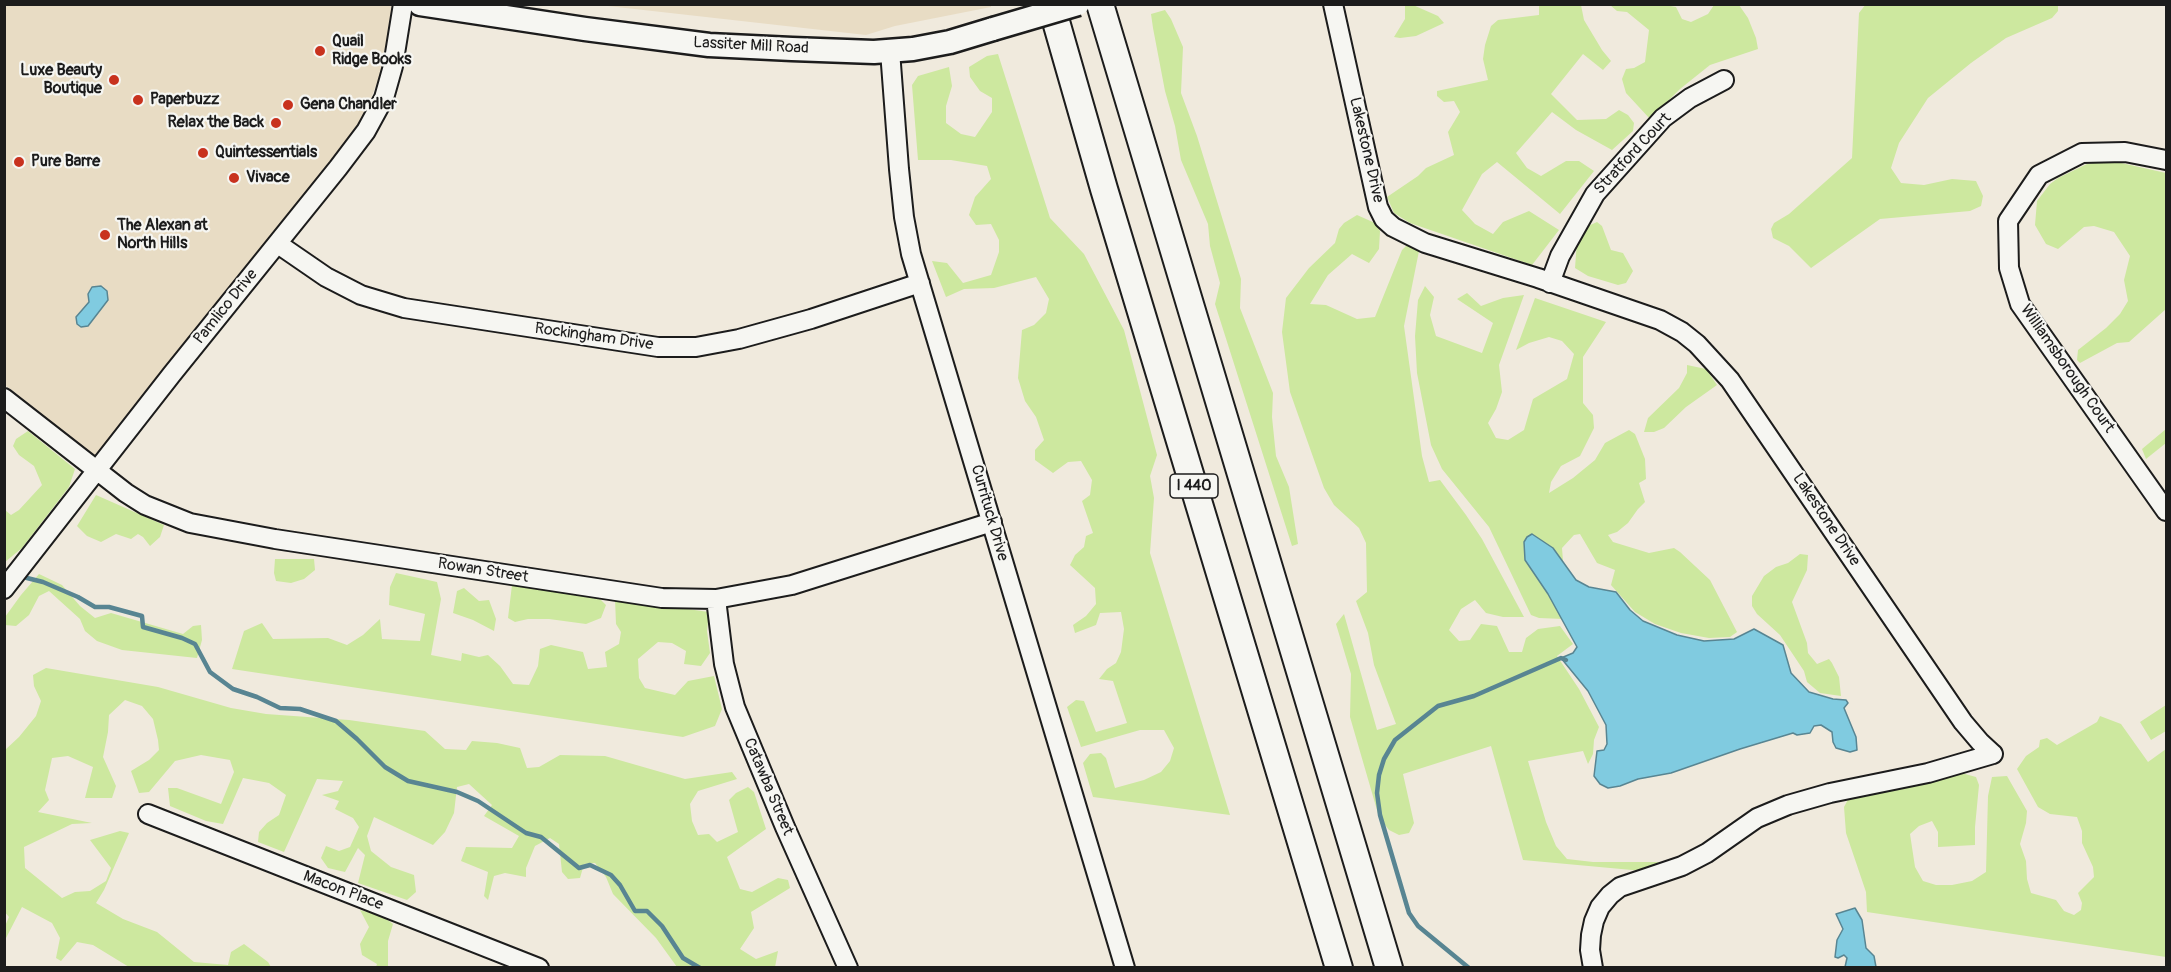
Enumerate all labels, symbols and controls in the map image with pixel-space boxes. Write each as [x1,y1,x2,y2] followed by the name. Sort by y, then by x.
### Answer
[332,32,411,70] place label: Quail Ridge Books
[693,33,809,59] street label: Lassiter Mill Road
[313,44,327,58] marker: Quail Ridge Books
[20,61,102,99] place label: Luxe Beauty Boutique
[107,73,121,87] marker: Luxe Beauty Boutique
[150,90,219,110] place label: Paperbuzz
[131,93,145,107] marker: Paperbuzz
[300,95,397,115] place label: Gena Chandler
[1345,95,1387,205] street label: Lakestone Drive
[281,98,295,112] marker: Gena Chandler
[1590,109,1676,199] street label: Stratford Court
[168,113,264,133] place label: Relax the Back
[269,116,283,130] marker: Relax the Back
[215,143,317,163] place label: Quintessentials
[196,146,210,160] marker: Quintessentials
[31,152,100,172] place label: Pure Barre
[12,155,26,169] marker: Pure Barre
[246,168,290,188] place label: Vivace
[227,171,241,185] marker: Vivace
[117,216,208,254] place label: The Alexan at North Hills
[98,228,112,242] marker: The Alexan at North Hills
[190,266,262,348] street label: Pamlico Drive
[2016,301,2118,437] street label: Williamsborough Court
[534,319,654,355] street label: Rockingham Drive
[966,463,1012,563] street label: Currituck Drive
[1788,470,1864,570] street label: Lakestone Drive
[1170,474,1218,498] road number: I 440
[436,554,530,588] street label: Rowan Street
[739,736,797,838] street label: Catawba Street
[300,867,386,915] street label: Macon Place

